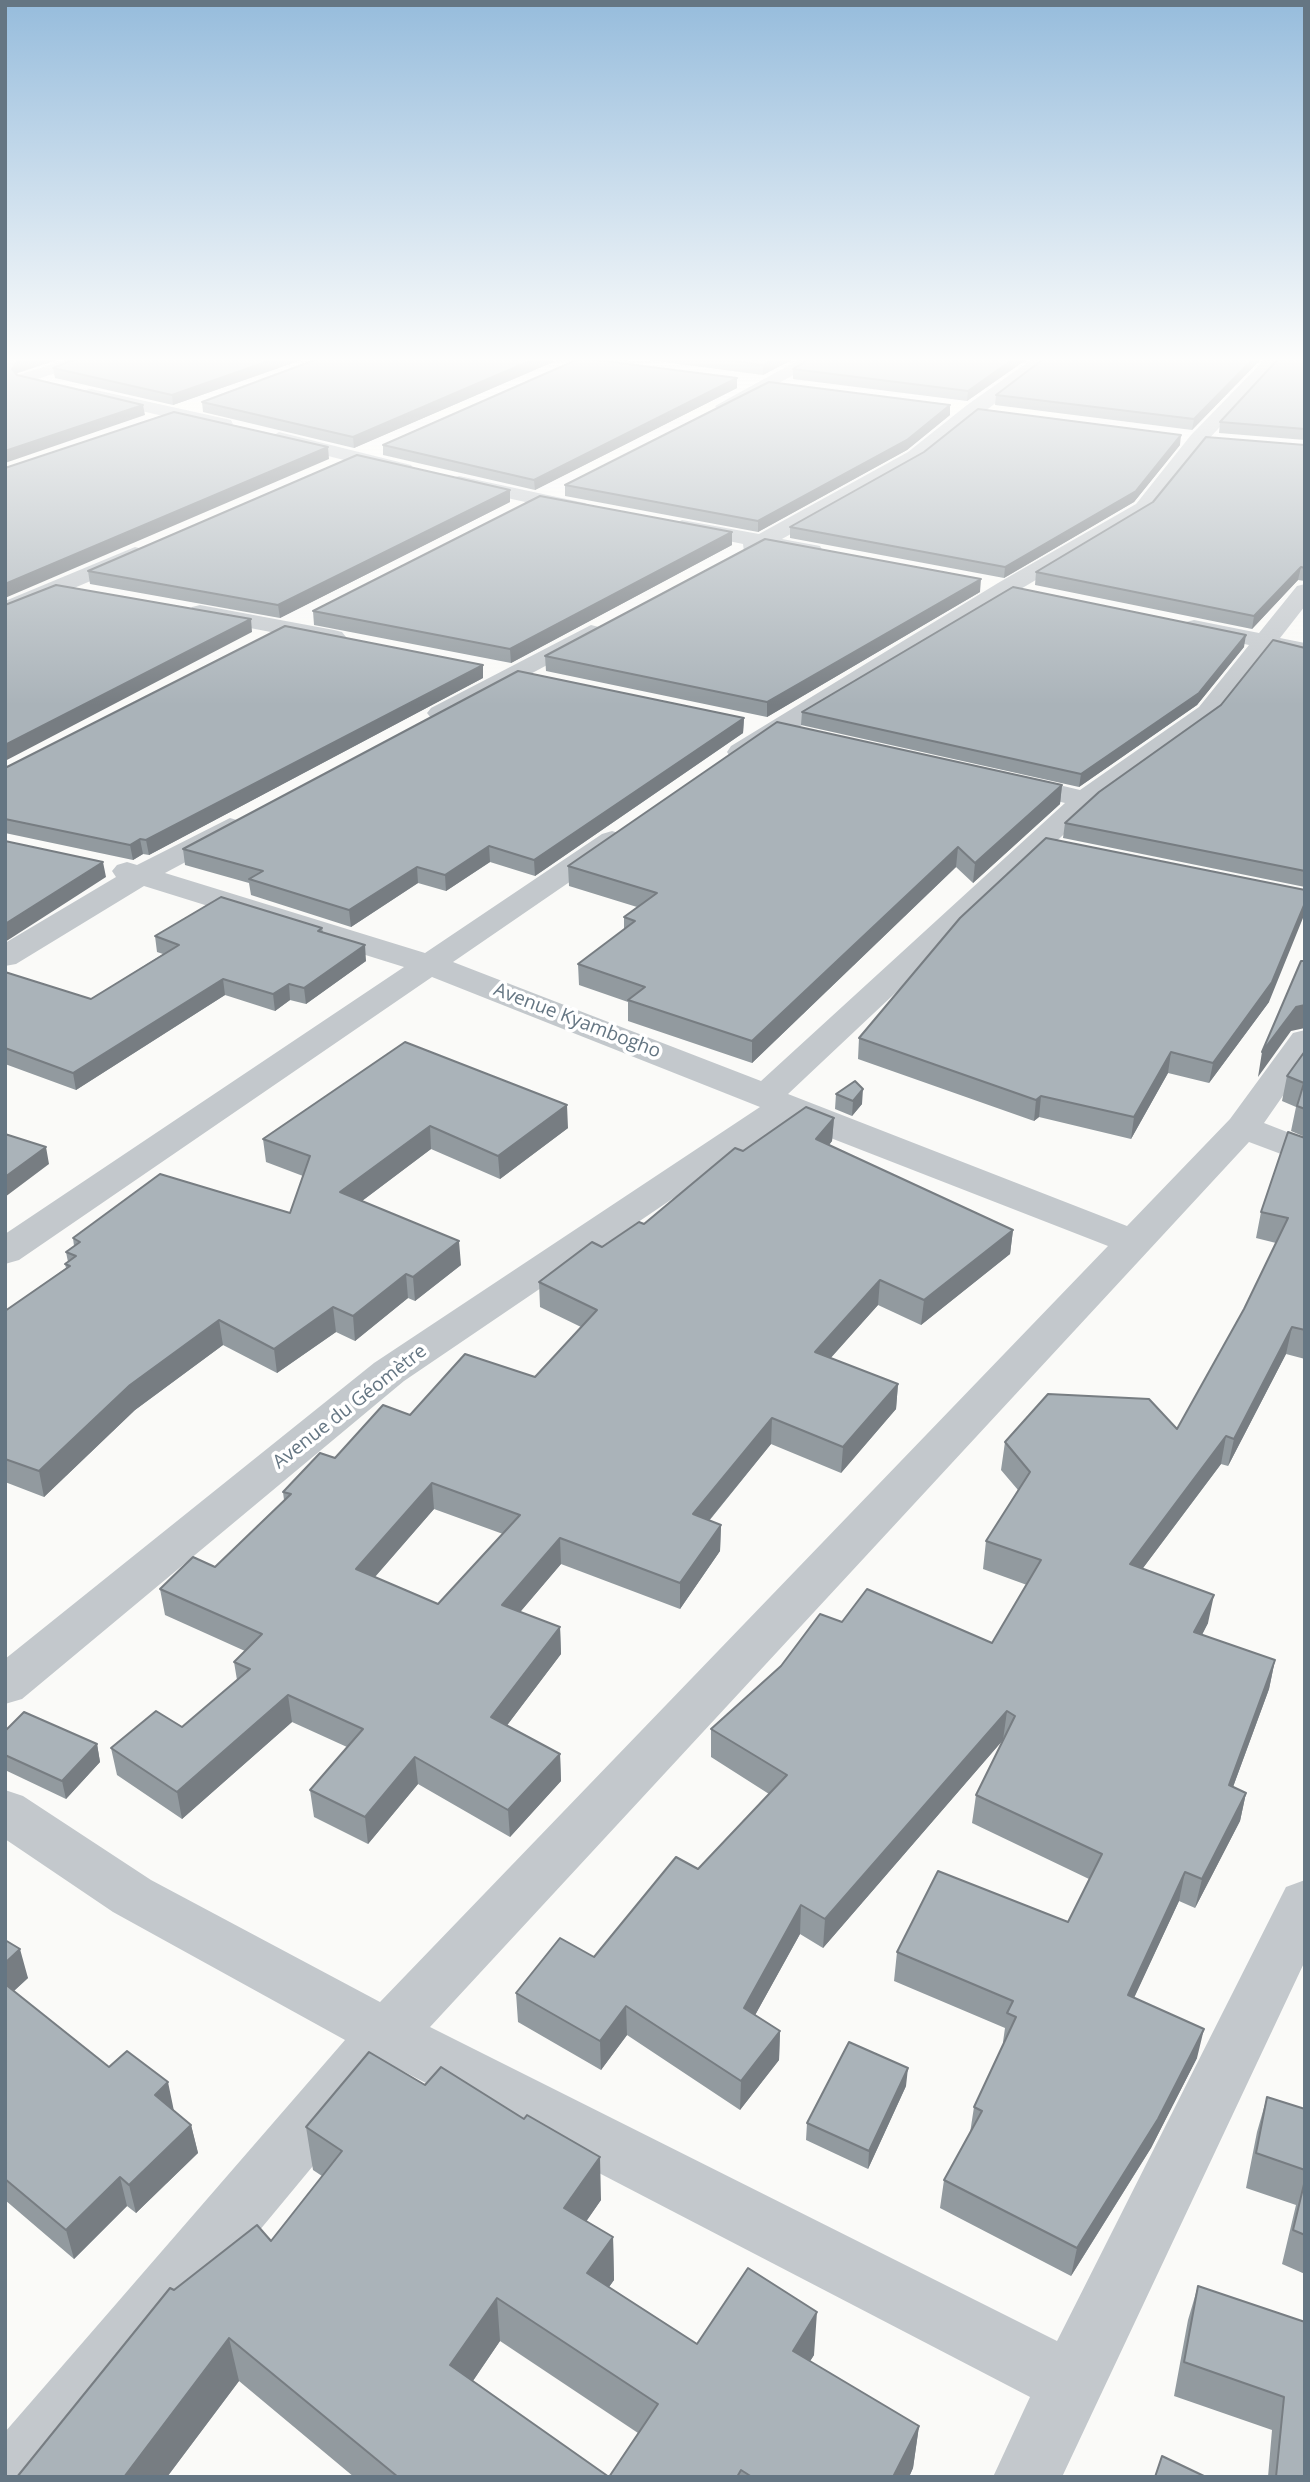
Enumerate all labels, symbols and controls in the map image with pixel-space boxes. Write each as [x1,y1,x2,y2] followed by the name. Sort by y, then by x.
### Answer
[490,979,664,1063] street label: Avenue Kyambogho
[269,1340,431,1474] street label: Avenue du Géomètre

